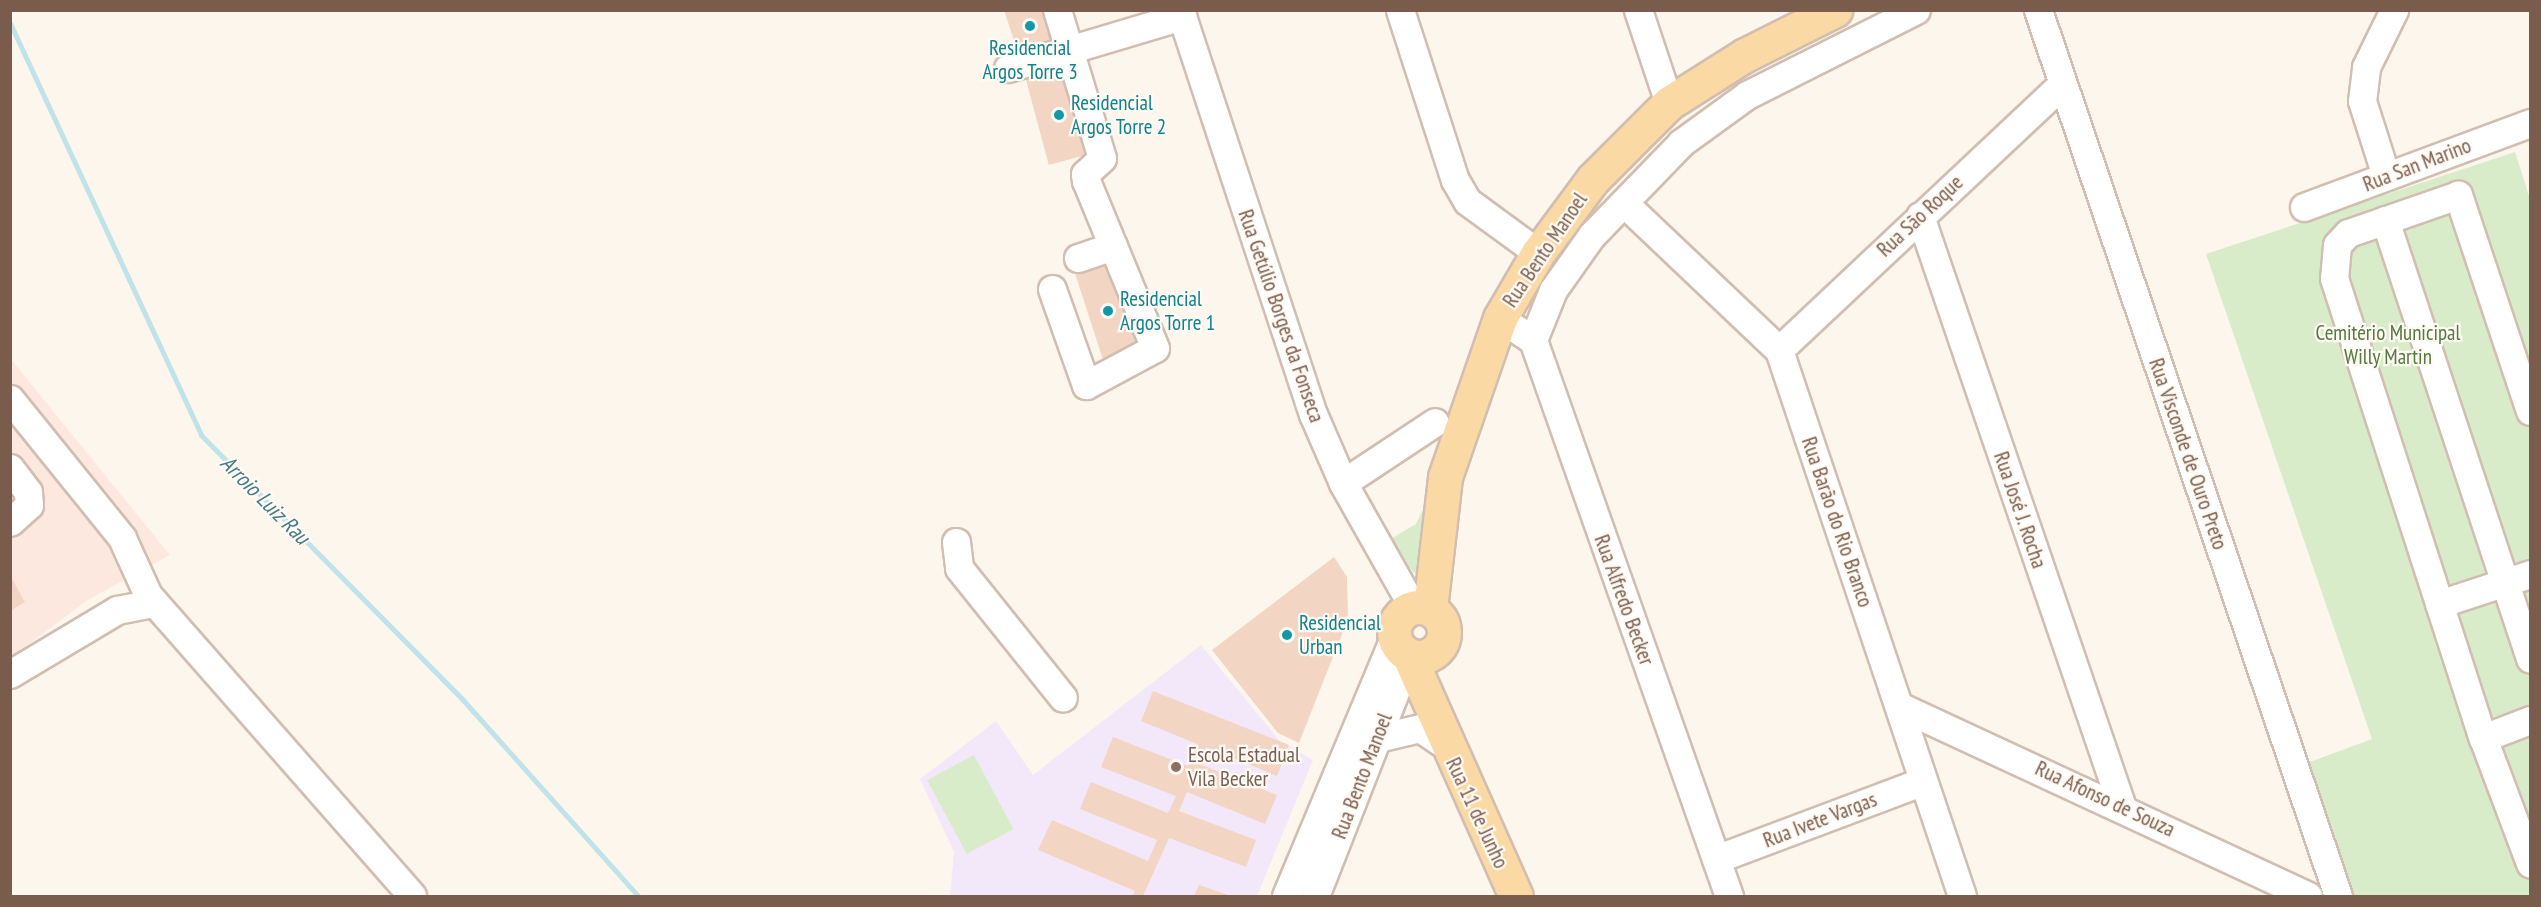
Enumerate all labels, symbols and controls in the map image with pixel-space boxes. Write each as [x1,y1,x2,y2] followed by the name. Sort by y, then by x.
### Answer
[1023,19,1037,33] marker: Residencial Argos Torre 3
[982,35,1078,85] place label: Residencial Argos Torre 3
[1071,90,1167,140] place label: Residencial Argos Torre 2
[1052,108,1066,122] marker: Residencial Argos Torre 2
[2360,133,2474,197] street label: Rua San Marino
[1872,170,1968,262] street label: Rua São Roque
[1497,188,1593,312] street label: Rua Bento Manoel
[1233,206,1329,426] street label: Rua Getúlio Borges da Fonseca
[1120,286,1216,336] place label: Residencial Argos Torre 1
[1101,304,1115,318] marker: Residencial Argos Torre 1
[2316,320,2460,370] park label: Cemitério Municipal Willy Martin
[2143,355,2233,553] street label: Rua Visconde de Ouro Preto
[1796,434,1878,610] street label: Rua Barão do Rio Branco
[1988,448,2052,572] street label: Rua José J. Rocha
[215,450,315,550] water label: Arroio Luiz Rau
[1589,531,1659,669] street label: Rua Alfredo Becker
[1299,610,1381,660] place label: Residencial Urban
[1280,628,1294,642] marker: Residencial Urban
[1326,710,1398,842] street label: Rua Bento Manoel
[1188,742,1300,792] place label: Escola Estadual Vila Becker
[1440,754,1514,872] street label: Rua 11 de Junho
[2031,756,2179,842] street label: Rua Afonso de Souza
[1169,760,1183,774] marker: Escola Estadual Vila Becker
[1759,787,1881,853] street label: Rua Ivete Vargas

